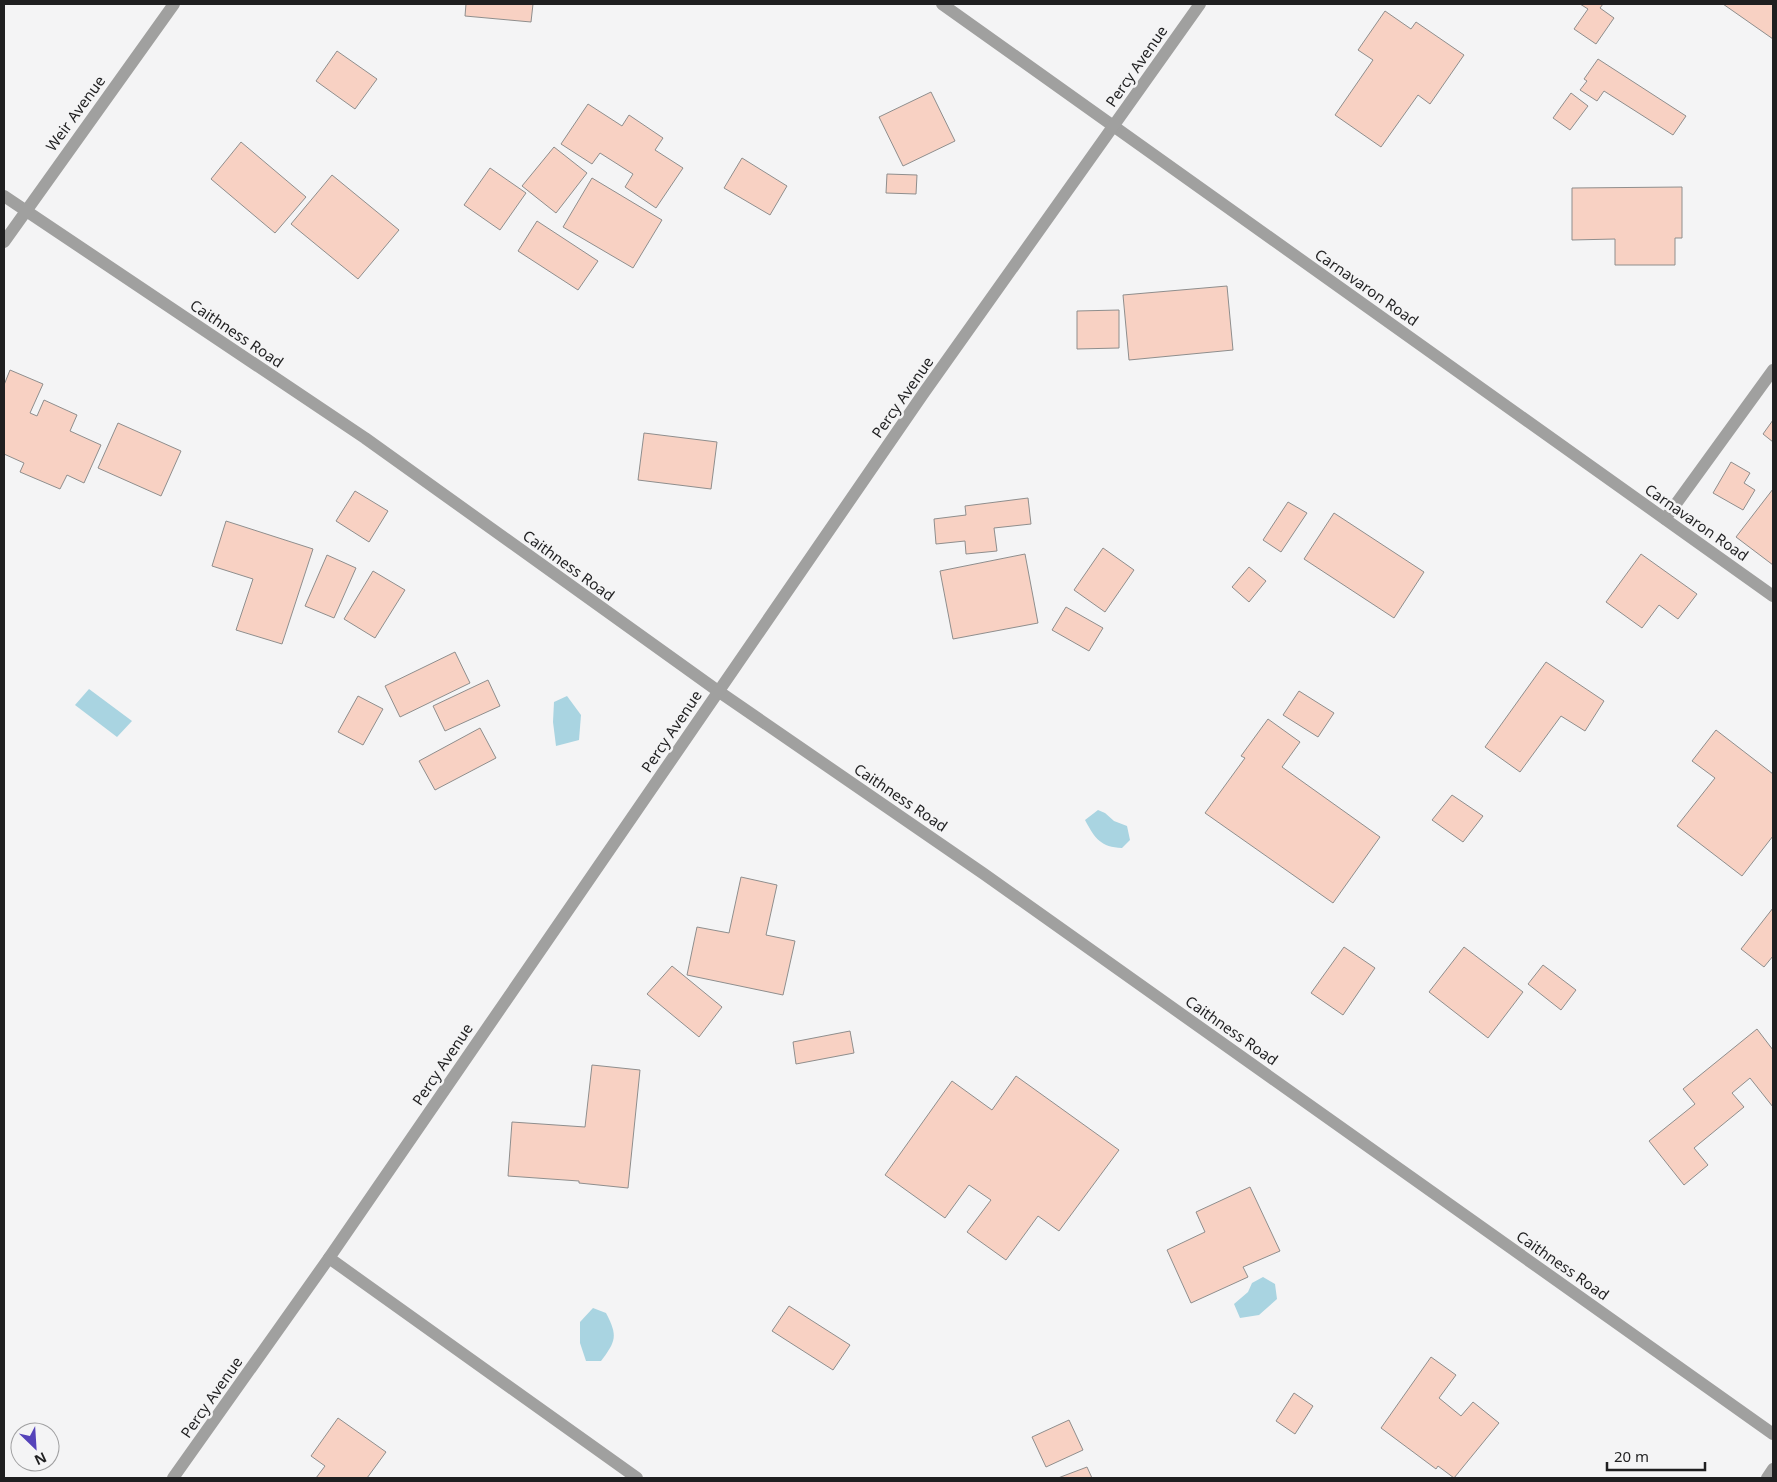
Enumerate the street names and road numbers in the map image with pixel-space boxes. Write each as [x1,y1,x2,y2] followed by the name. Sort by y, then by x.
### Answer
[1101,21,1171,111] street label: Percy Avenue
[41,71,109,155] street label: Weir Avenue
[1311,244,1423,330] street label: Carnavaron Road
[186,294,288,372] street label: Caithness Road
[867,352,937,442] street label: Percy Avenue
[1641,479,1753,565] street label: Carnavaron Road
[519,525,619,605] street label: Caithness Road
[636,686,706,776] street label: Percy Avenue
[850,758,952,836] street label: Caithness Road
[1182,991,1282,1069] street label: Caithness Road
[407,1019,477,1109] street label: Percy Avenue
[1513,1226,1613,1304] street label: Caithness Road
[176,1352,246,1442] street label: Percy Avenue

